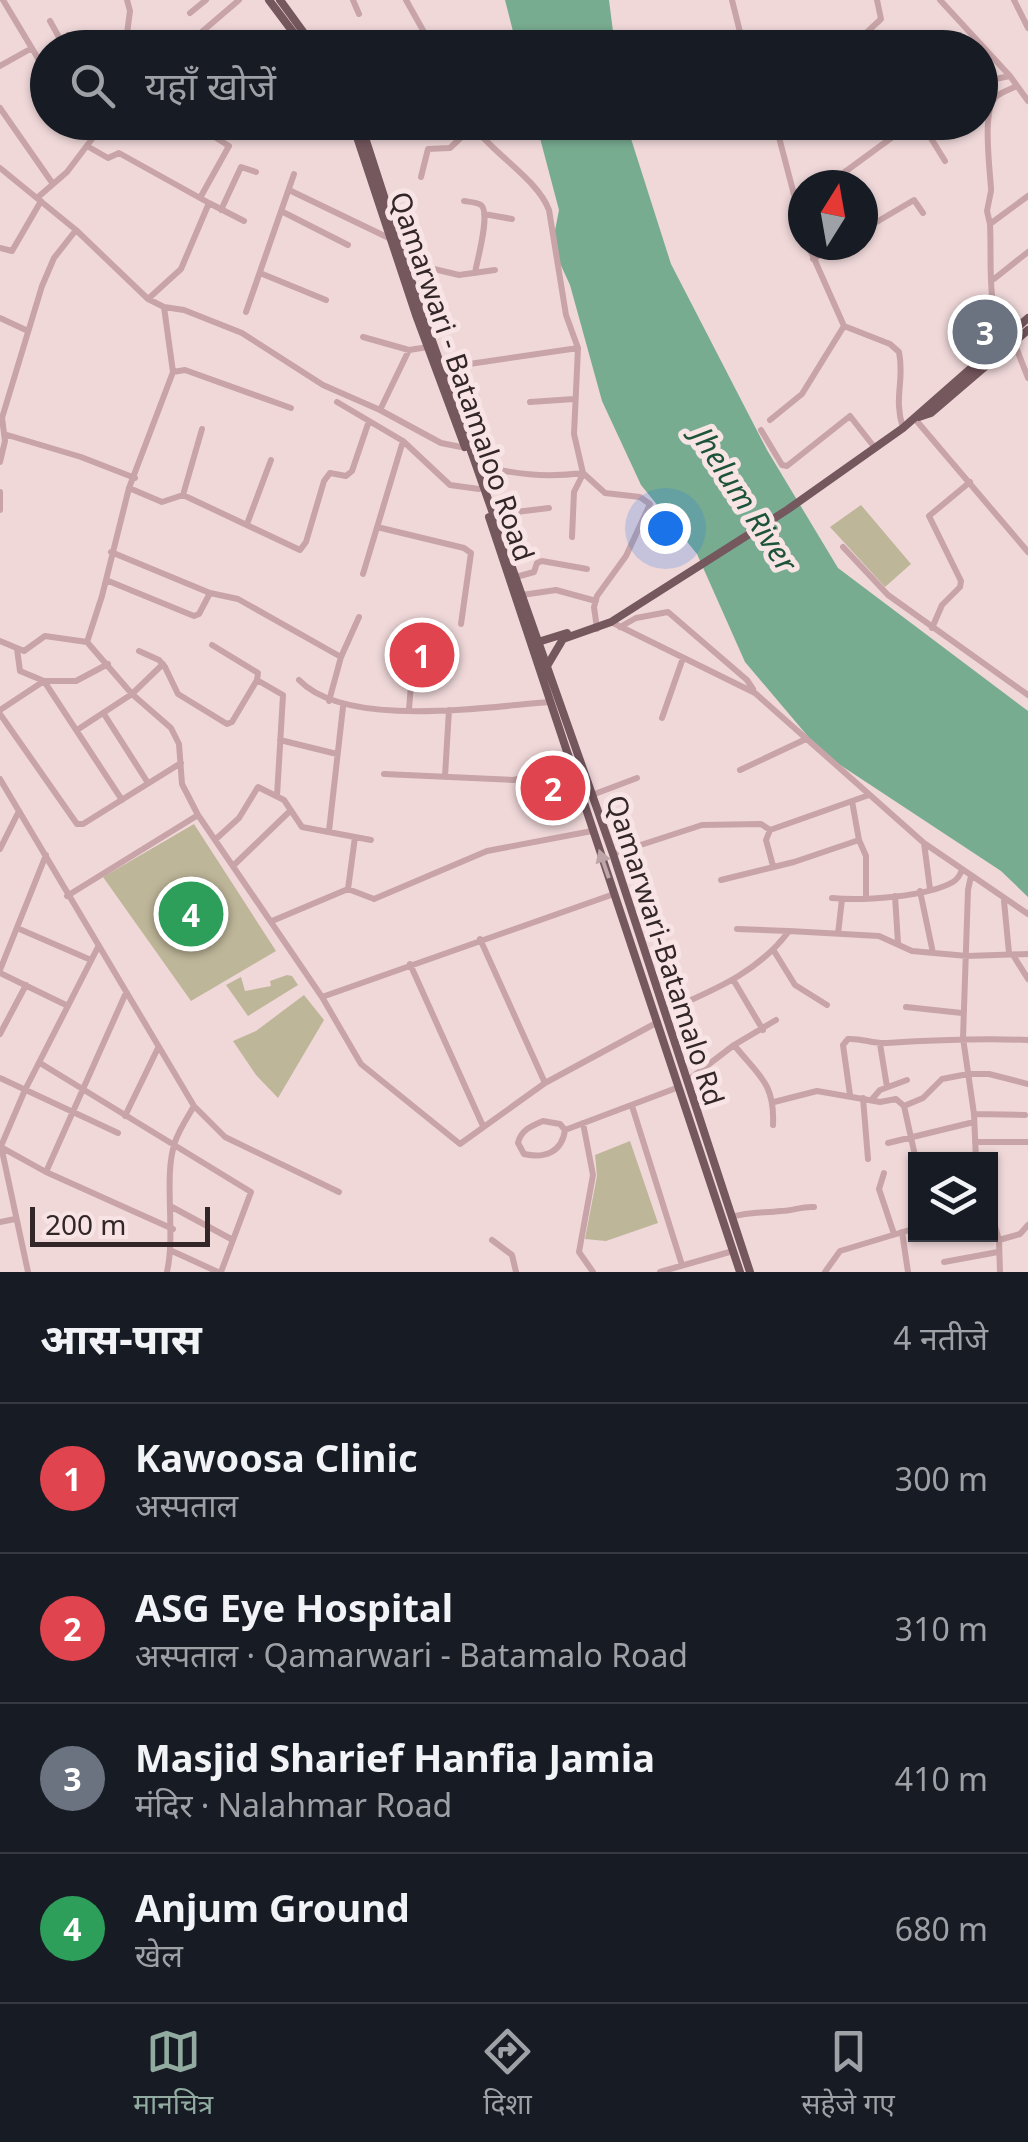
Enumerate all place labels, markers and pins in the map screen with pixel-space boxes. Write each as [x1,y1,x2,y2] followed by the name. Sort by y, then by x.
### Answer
[952,294,1018,370] pin: 3
[390,618,454,692] pin: 1
[520,750,586,826] pin: 2
[158,876,224,952] pin: 4

